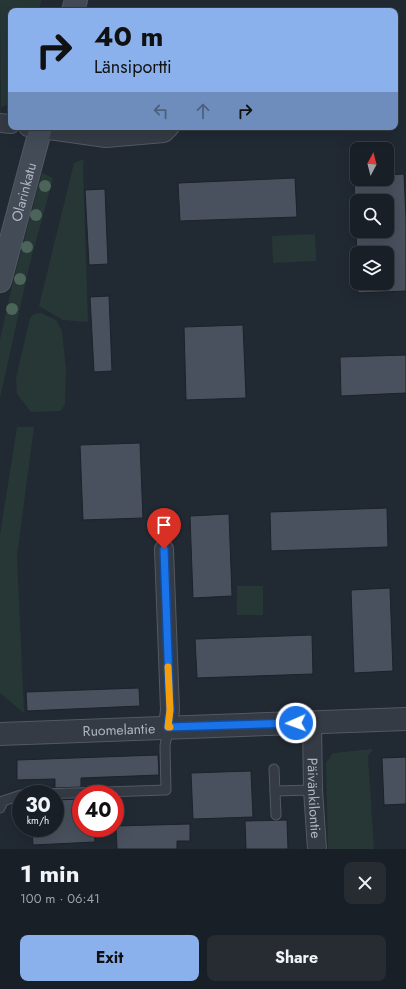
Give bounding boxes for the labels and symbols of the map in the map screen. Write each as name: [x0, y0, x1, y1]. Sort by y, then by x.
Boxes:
north arrow: [350, 142, 394, 186]
street label: Olarinkatu: [6, 160, 41, 224]
pin: [147, 508, 181, 549]
position arrow: [275, 702, 317, 744]
street label: Ruomelantie: [82, 718, 156, 741]
street label: Päivänkilontie: [303, 757, 326, 839]
speed limit sign: 40: [72, 785, 124, 837]

